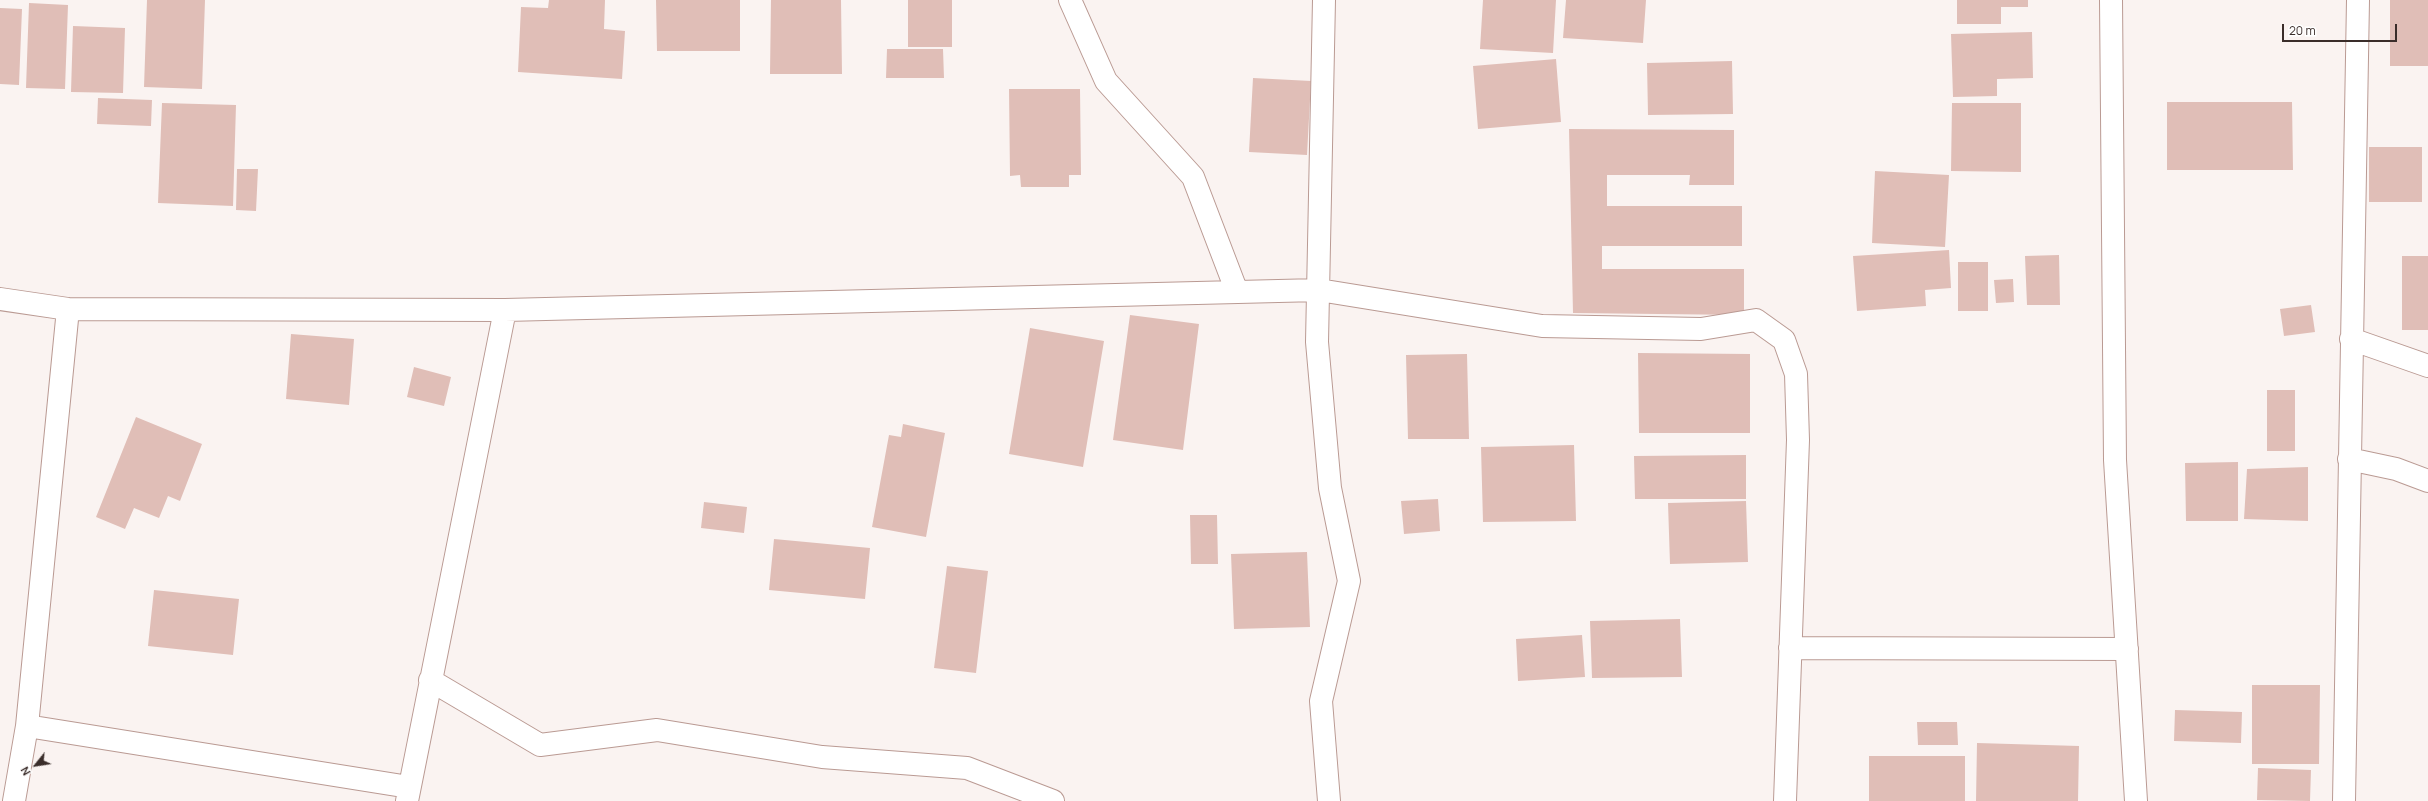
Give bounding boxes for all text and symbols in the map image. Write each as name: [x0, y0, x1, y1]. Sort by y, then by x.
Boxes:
scale bar: [2284, 16, 2399, 42]
text: 20 m: [2289, 22, 2316, 39]
north arrow: [16, 745, 56, 785]
text: N: [17, 764, 34, 778]

